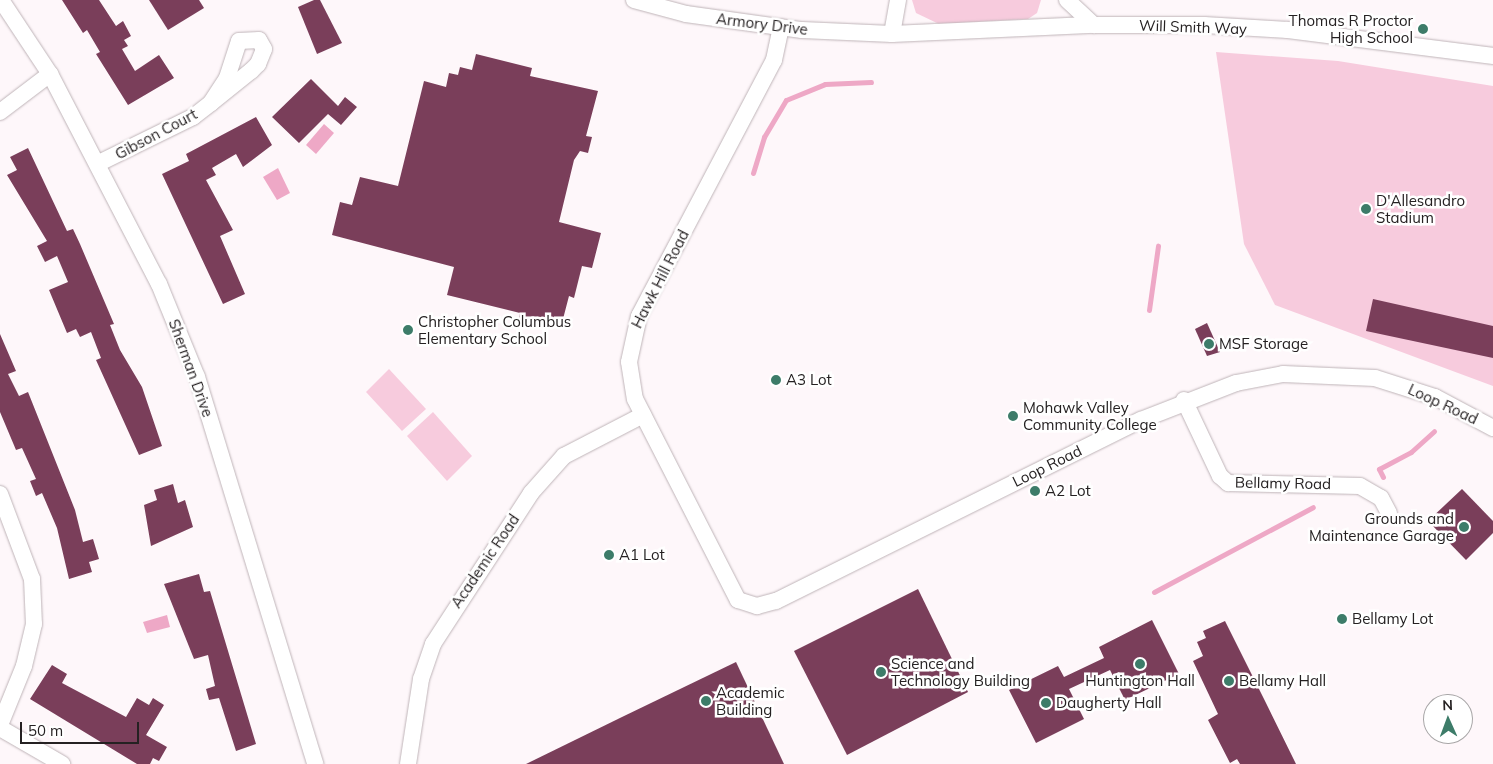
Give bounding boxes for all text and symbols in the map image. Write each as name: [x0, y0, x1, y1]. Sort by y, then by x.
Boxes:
street label: Armory Drive: [715, 9, 809, 39]
place label: Thomas R Proctor High School: [1289, 11, 1413, 46]
street label: Will Smith Way: [1139, 16, 1247, 38]
marker: Thomas R Proctor High School: [1417, 23, 1429, 35]
street label: Gibson Court: [112, 105, 200, 163]
place label: D'Allesandro Stadium: [1376, 191, 1465, 226]
marker: D'Allesandro Stadium: [1360, 203, 1372, 215]
street label: Hawk Hill Road: [627, 227, 693, 331]
place label: Christopher Columbus Elementary School: [418, 312, 571, 347]
street label: Sherman Drive: [165, 317, 217, 419]
marker: Christopher Columbus Elementary School: [402, 324, 414, 336]
place label: MSF Storage: [1219, 335, 1308, 353]
marker: MSF Storage: [1203, 338, 1215, 350]
place label: A3 Lot: [786, 371, 832, 389]
marker: A3 Lot: [770, 374, 782, 386]
street label: Loop Road: [1405, 380, 1481, 428]
place label: Mohawk Valley Community College: [1023, 398, 1157, 433]
marker: Mohawk Valley Community College: [1007, 410, 1019, 422]
street label: Loop Road: [1009, 441, 1085, 491]
street label: Bellamy Road: [1235, 473, 1331, 493]
place label: A2 Lot: [1045, 482, 1091, 500]
marker: A2 Lot: [1029, 485, 1041, 497]
place label: Grounds and Maintenance Garage: [1309, 509, 1454, 544]
street label: Academic Road: [447, 511, 523, 611]
marker: Grounds and Maintenance Garage: [1458, 521, 1470, 533]
place label: A1 Lot: [619, 546, 665, 564]
marker: A1 Lot: [603, 549, 615, 561]
place label: Bellamy Lot: [1352, 610, 1433, 628]
marker: Bellamy Lot: [1336, 613, 1348, 625]
place label: Science and Technology Building: [891, 654, 1030, 689]
marker: Huntington Hall: [1134, 658, 1146, 670]
marker: Science and Technology Building: [875, 666, 887, 678]
place label: Huntington Hall: [1085, 672, 1195, 690]
place label: Bellamy Hall: [1239, 672, 1326, 690]
marker: Bellamy Hall: [1223, 675, 1235, 687]
place label: Academic Building: [716, 683, 785, 718]
place label: Daugherty Hall: [1056, 694, 1162, 712]
north arrow: [1423, 694, 1473, 744]
marker: Academic Building: [700, 695, 712, 707]
text: N: [1442, 696, 1453, 714]
marker: Daugherty Hall: [1040, 697, 1052, 709]
scale bar: [22, 712, 141, 744]
text: 50 m: [28, 721, 63, 740]

